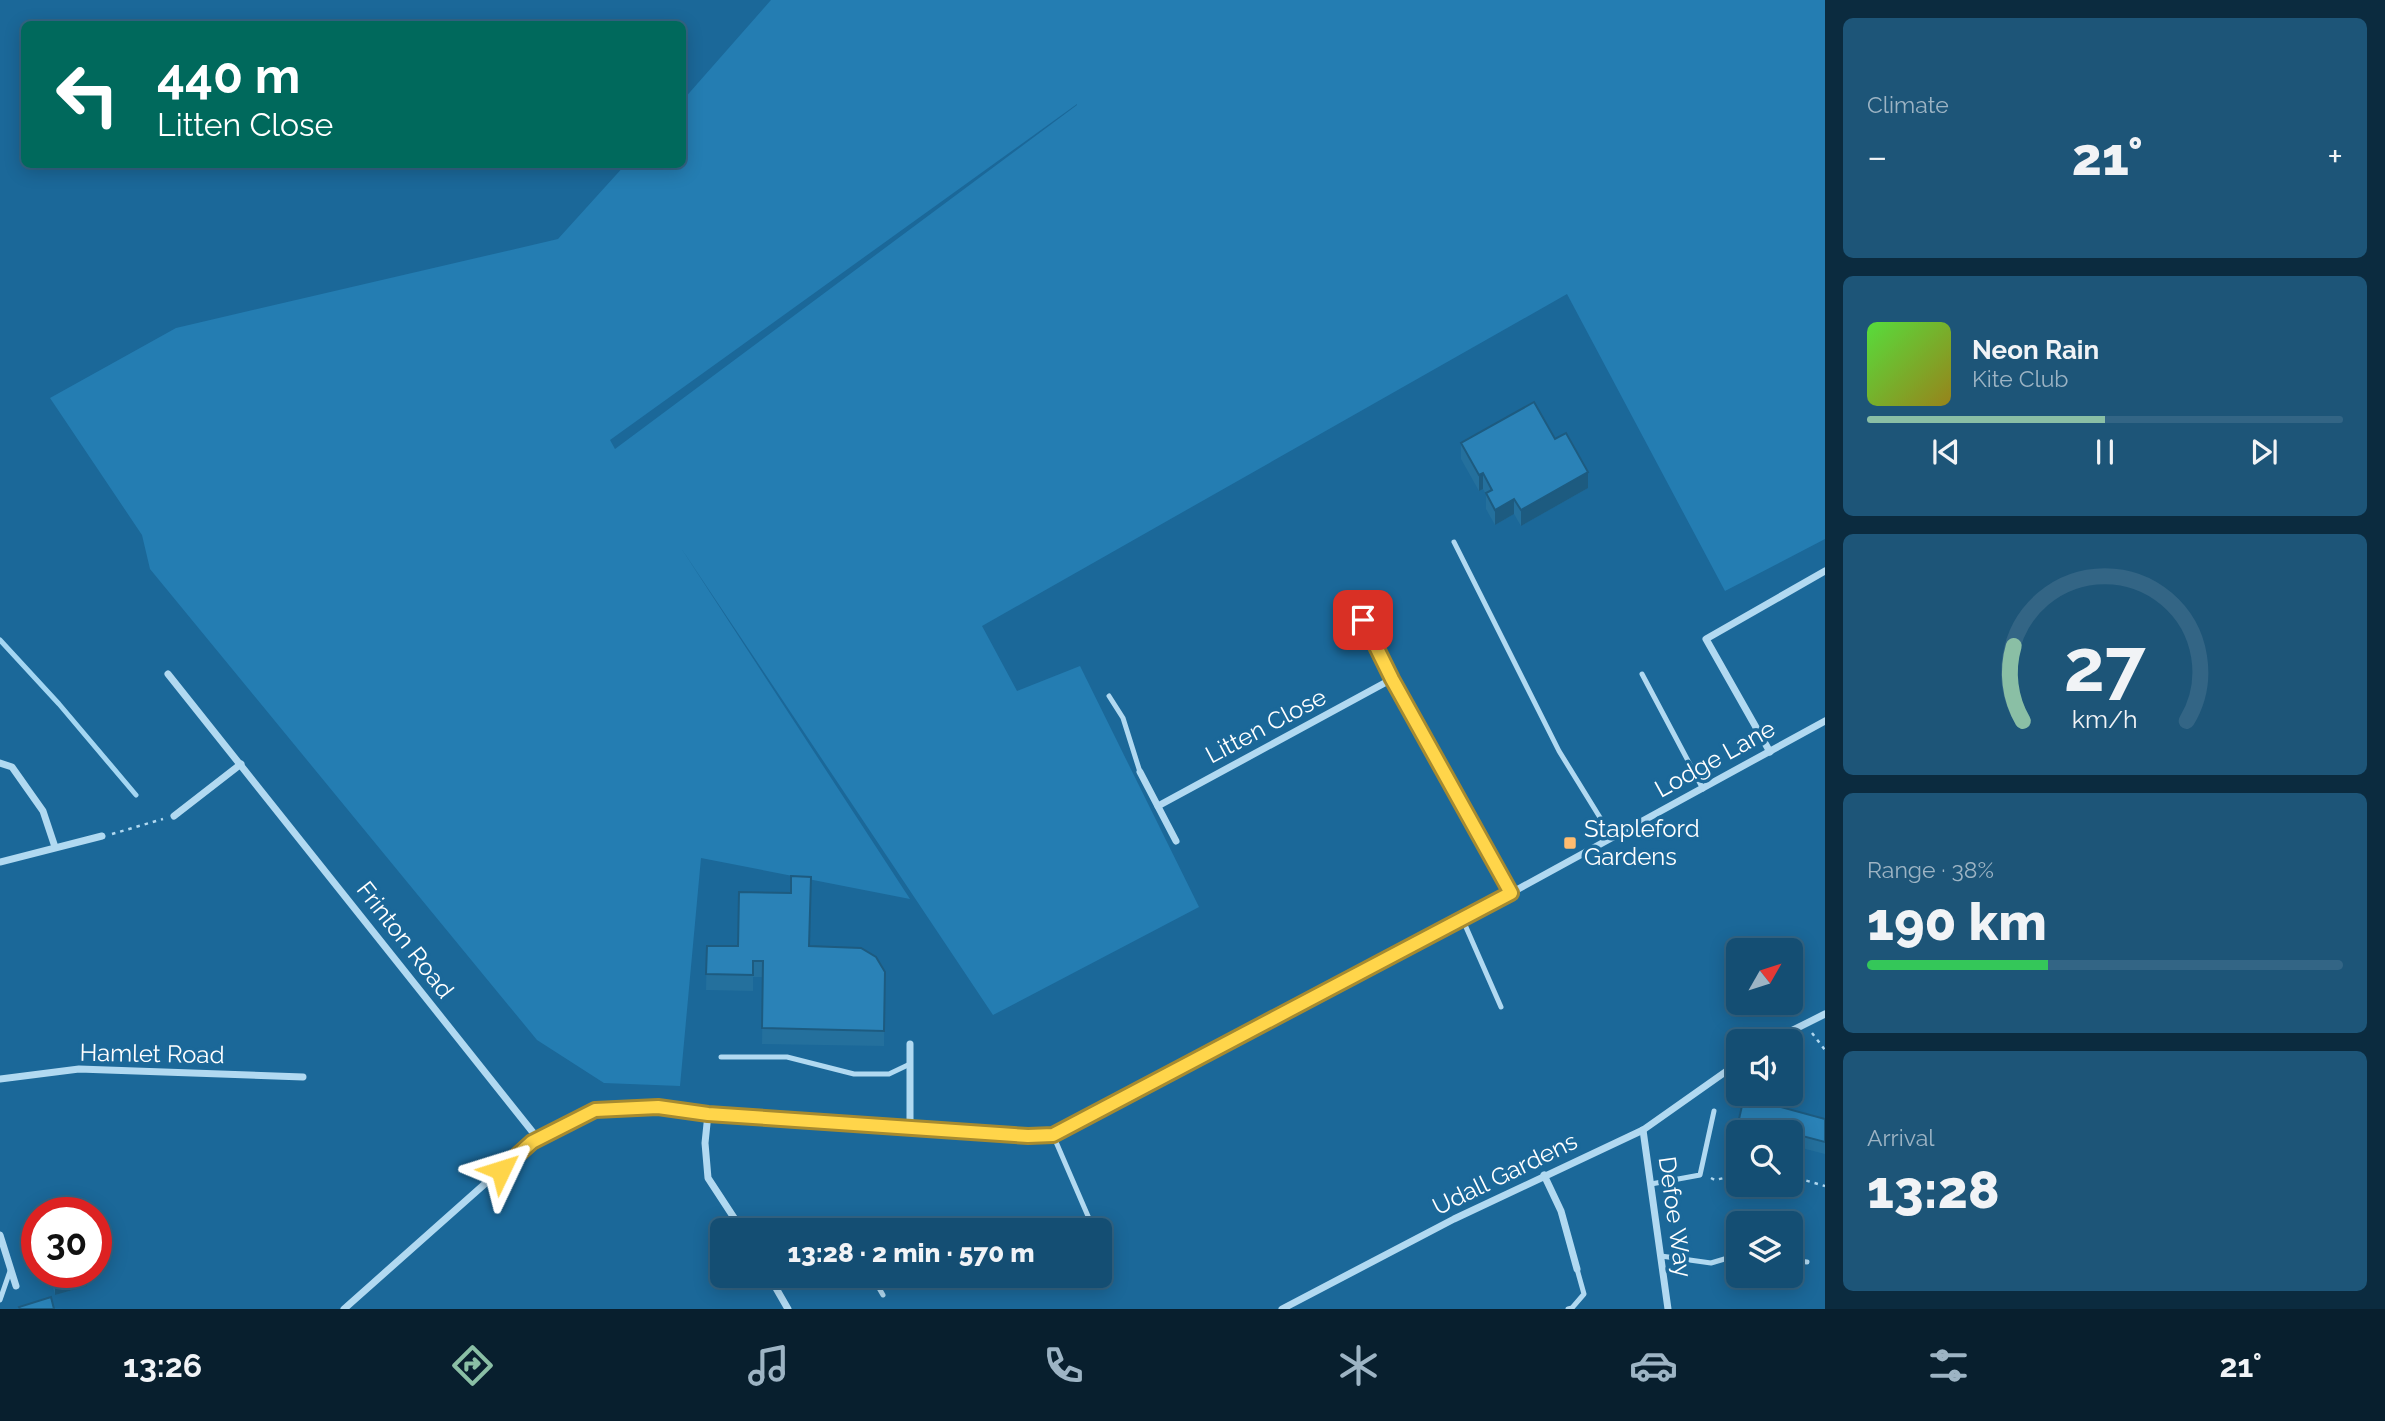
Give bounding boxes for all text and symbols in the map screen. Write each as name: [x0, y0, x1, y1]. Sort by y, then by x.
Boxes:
text: 440 m: [157, 47, 300, 104]
icon: left: [42, 49, 133, 140]
text: Climate: [1867, 91, 1949, 118]
text: Litten Close: [157, 106, 333, 143]
text: 21°: [2072, 126, 2143, 187]
text: −: [1867, 134, 1887, 179]
text: +: [2327, 134, 2343, 179]
text: Neon Rain: [1972, 335, 2099, 365]
text: Kite Club: [1972, 365, 2069, 392]
icon: previous: [1927, 433, 1965, 471]
icon: pause: [2086, 433, 2124, 471]
icon: next: [2245, 433, 2283, 471]
pin: [1333, 590, 1393, 650]
icon: arrive: [1344, 601, 1382, 639]
text: 27: [2064, 623, 2146, 708]
street label: Litten Close: [1201, 682, 1331, 769]
text: km/h: [2072, 703, 2138, 733]
street label: Lodge Lane: [1650, 714, 1780, 804]
place label: Stapleford Gardens: [1584, 814, 1700, 871]
marker: Stapleford Gardens: [1562, 835, 1578, 851]
text: Range · 38%: [1867, 856, 1994, 883]
street label: Frinton Road: [351, 875, 460, 1004]
text: 190 km: [1867, 891, 2047, 952]
north arrow: [1726, 938, 1802, 1015]
map controls: [1726, 938, 1803, 1288]
button: sound: [1726, 1029, 1803, 1106]
street label: Hamlet Road: [79, 1038, 225, 1069]
button: search: [1726, 1120, 1803, 1197]
text: Arrival: [1867, 1124, 1934, 1151]
street label: Udall Gardens: [1428, 1126, 1582, 1221]
position arrow: [464, 1133, 538, 1207]
street label: Defoe Way: [1653, 1155, 1698, 1279]
text: 13:28: [1867, 1159, 2000, 1220]
speed limit sign: 30: [21, 1197, 112, 1288]
button: layers: [1726, 1211, 1803, 1288]
text: 13:28 · 2 min · 570 m: [787, 1238, 1035, 1268]
icon: directions: [448, 1341, 497, 1390]
icon: music: [744, 1341, 793, 1390]
icon: phone: [1039, 1341, 1088, 1390]
icon: climate: [1334, 1341, 1383, 1390]
icon: car: [1629, 1341, 1678, 1390]
icon: filters: [1924, 1341, 1973, 1390]
text: 13:26: [123, 1347, 202, 1384]
text: 21°: [2220, 1347, 2262, 1384]

